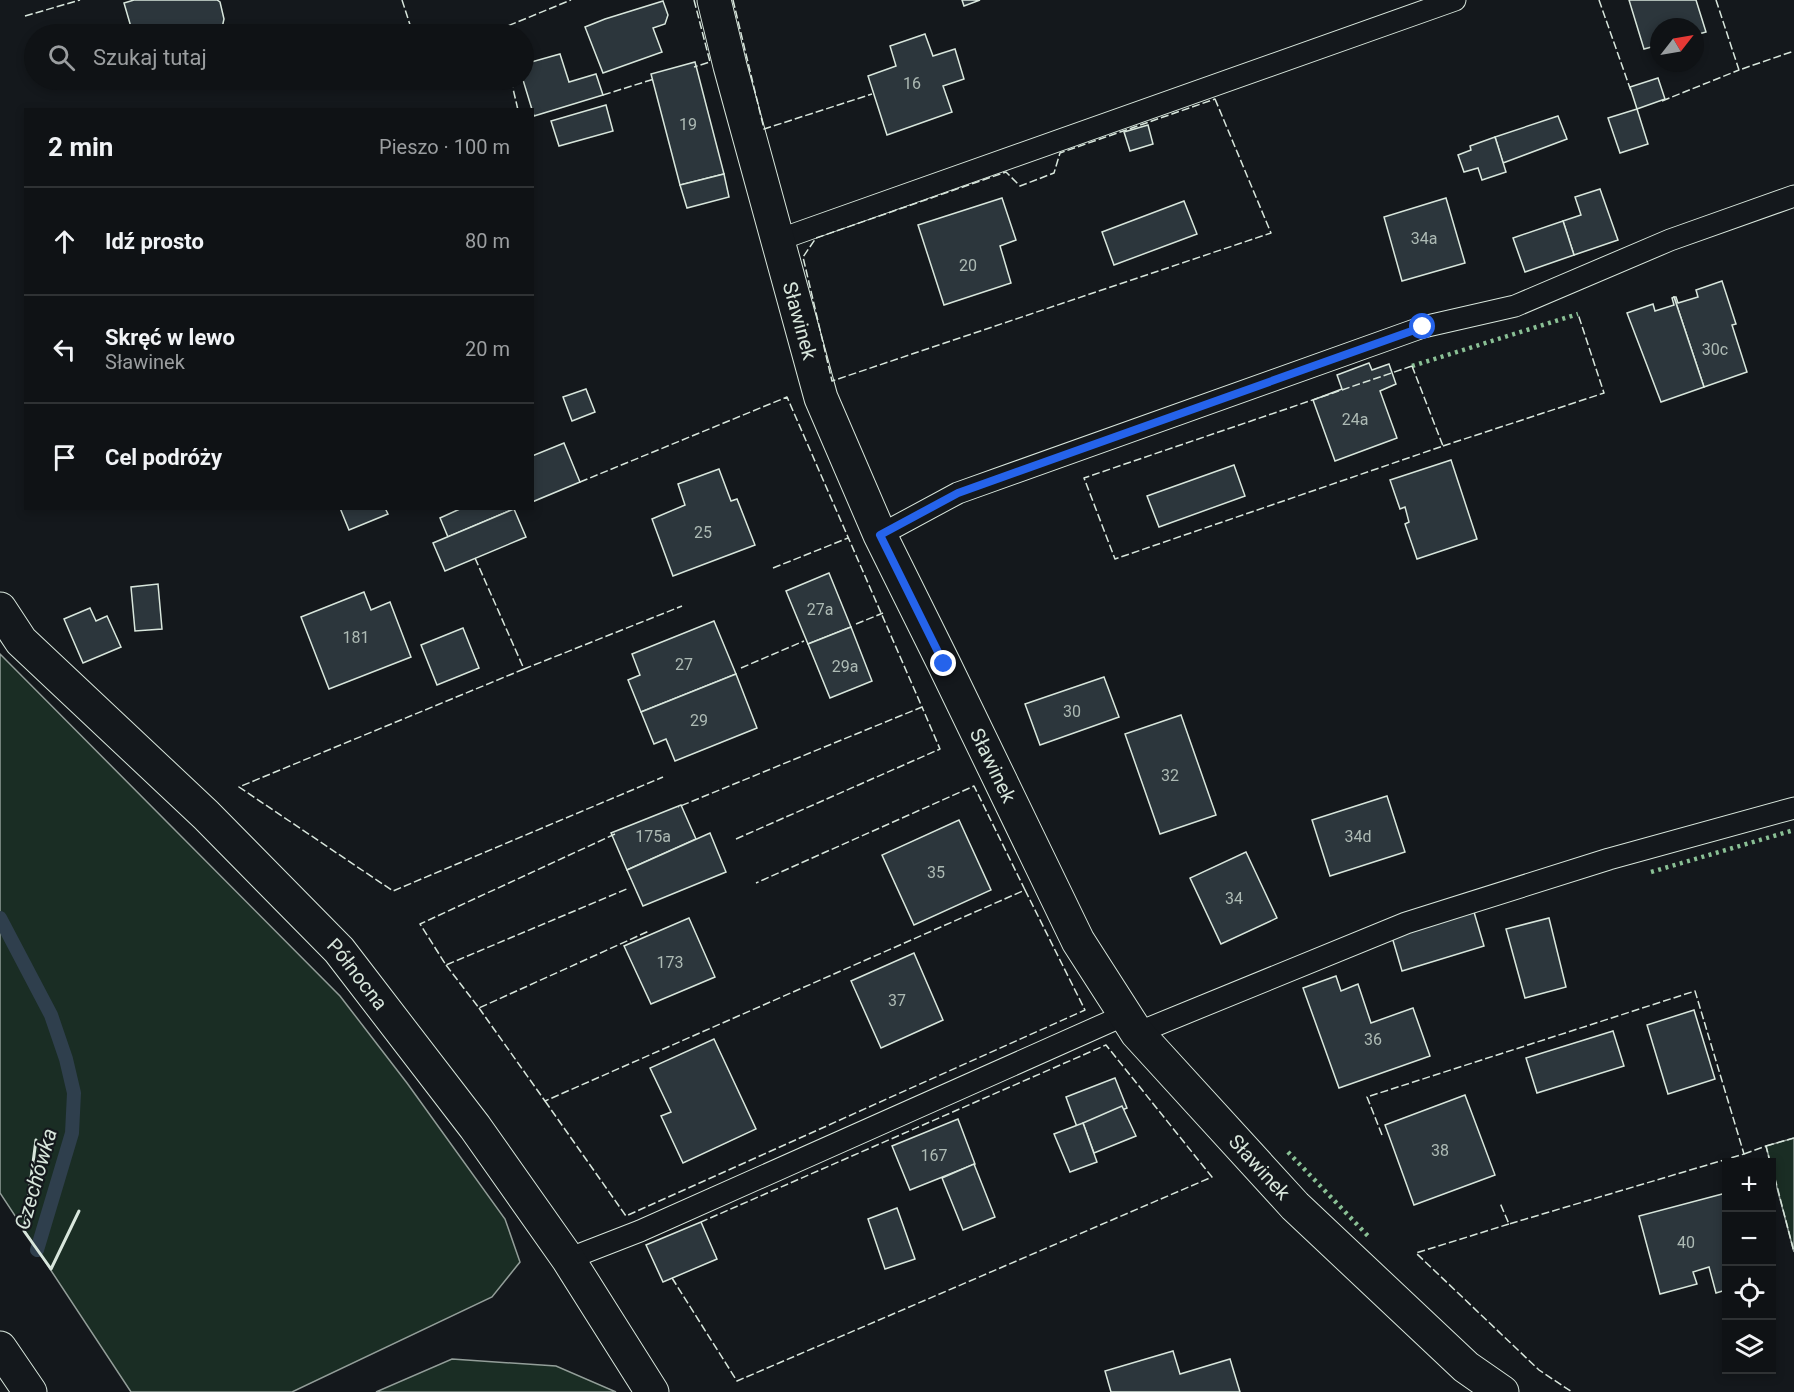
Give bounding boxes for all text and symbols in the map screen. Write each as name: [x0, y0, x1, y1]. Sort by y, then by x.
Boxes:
north arrow: [1650, 18, 1704, 72]
search box: [24, 24, 534, 90]
icon: search: [45, 41, 78, 74]
text: Szukaj tutaj: [93, 45, 207, 70]
house number: 16: [903, 74, 921, 93]
house number: 19: [679, 115, 697, 134]
text: 2 min: [48, 132, 113, 162]
text: Pieszo · 100 m: [379, 135, 510, 159]
icon: ahead: [48, 225, 81, 258]
text: Idź prosto: [105, 229, 204, 254]
text: 80 m: [465, 229, 510, 253]
house number: 34a: [1411, 229, 1437, 248]
house number: 20: [959, 256, 977, 275]
street label: Sławinek: [778, 279, 822, 363]
route start: [1409, 313, 1435, 339]
text: Skręć w lewo: [105, 325, 235, 350]
icon: left: [48, 333, 81, 366]
text: 20 m: [465, 337, 510, 361]
house number: 30c: [1702, 340, 1728, 359]
text: Sławinek: [105, 350, 185, 374]
house number: 24a: [1342, 410, 1368, 429]
icon: arrive: [48, 441, 81, 474]
text: Cel podróży: [105, 445, 222, 470]
house number: 25: [694, 523, 712, 542]
house number: 27a: [807, 600, 833, 619]
house number: 181: [343, 628, 369, 647]
route end: [930, 650, 956, 676]
house number: 27: [675, 655, 693, 674]
house number: 29a: [832, 657, 858, 676]
house number: 30: [1063, 702, 1081, 721]
house number: 29: [690, 711, 708, 730]
street label: Sławinek: [965, 724, 1022, 807]
house number: 32: [1161, 766, 1179, 785]
house number: 175a: [635, 827, 671, 846]
house number: 34d: [1344, 827, 1372, 846]
house number: 35: [927, 863, 945, 882]
house number: 34: [1225, 889, 1243, 908]
street label: Północna: [322, 933, 393, 1015]
house number: 173: [657, 953, 683, 972]
house number: 37: [888, 991, 906, 1010]
house number: 36: [1364, 1030, 1382, 1049]
water label: Czechówka: [10, 1126, 62, 1232]
street label: Sławinek: [1224, 1130, 1296, 1205]
house number: 38: [1431, 1141, 1449, 1160]
house number: 167: [921, 1146, 947, 1165]
map controls: [1722, 1158, 1776, 1374]
button: +: [1722, 1158, 1776, 1212]
button: −: [1722, 1212, 1776, 1266]
house number: 40: [1677, 1233, 1695, 1252]
button: locate: [1722, 1266, 1776, 1320]
button: layers: [1722, 1320, 1776, 1374]

